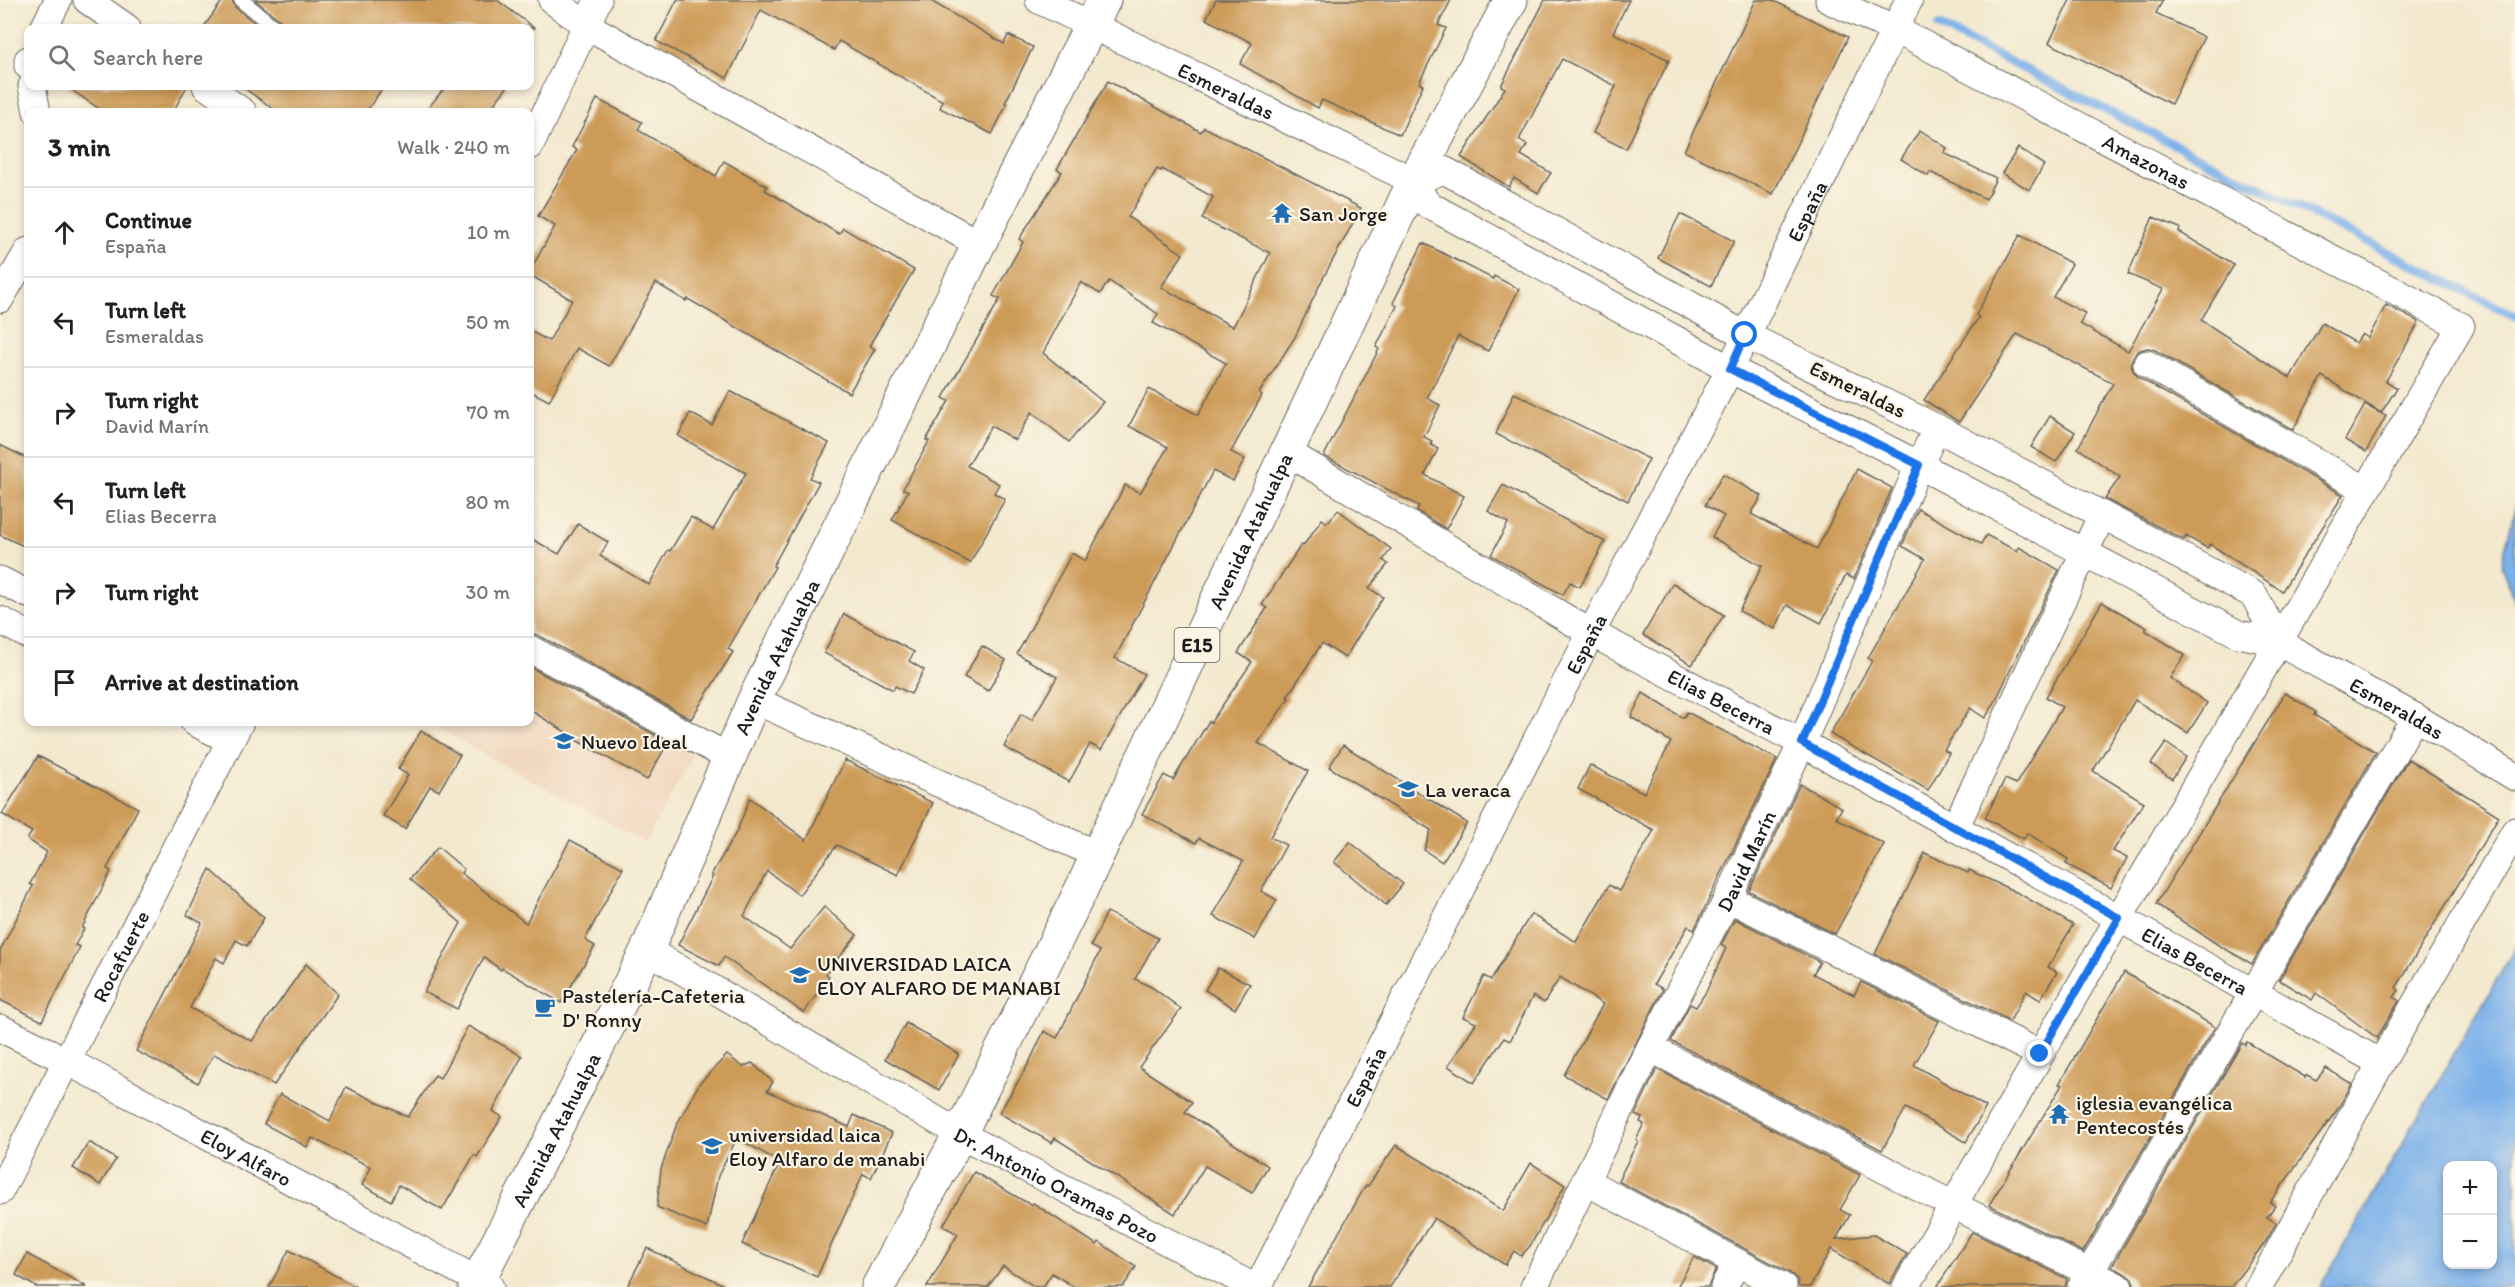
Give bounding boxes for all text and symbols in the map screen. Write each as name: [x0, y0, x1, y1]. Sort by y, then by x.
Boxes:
search box: [24, 24, 534, 90]
icon: search: [45, 41, 78, 74]
text: Search here: [93, 44, 203, 71]
street label: Esmeraldas: [1174, 57, 1279, 124]
street label: Amazonas: [2099, 128, 2194, 194]
text: 3 min: [48, 131, 110, 163]
text: Walk · 240 m: [397, 135, 510, 159]
street label: España: [1781, 176, 1832, 245]
temple icon: San Jorge: [1270, 201, 1294, 225]
place label: San Jorge: [1299, 201, 1388, 226]
text: Continue: [105, 207, 192, 234]
icon: ahead: [48, 216, 81, 249]
text: 10 m: [467, 220, 510, 244]
text: España: [105, 234, 166, 258]
text: Turn left: [105, 297, 186, 324]
icon: left: [48, 306, 81, 339]
text: 50 m: [466, 310, 510, 334]
route start: [1731, 321, 1757, 347]
text: Esmeraldas: [105, 324, 204, 348]
street label: Esmeraldas: [1806, 355, 1910, 423]
text: Turn right: [105, 387, 199, 414]
icon: right: [48, 396, 81, 429]
text: 70 m: [466, 400, 510, 424]
text: David Marín: [105, 414, 209, 438]
street label: Avenida Atahualpa: [1202, 448, 1297, 613]
text: Turn left: [105, 477, 186, 504]
icon: left: [48, 486, 81, 519]
text: 80 m: [465, 490, 510, 514]
text: Elias Becerra: [105, 504, 217, 528]
street label: Avenida Atahualpa: [728, 575, 824, 738]
icon: right: [48, 576, 81, 609]
text: Turn right: [105, 579, 199, 606]
text: 30 m: [465, 580, 510, 604]
street label: España: [1560, 609, 1612, 678]
road number: E15: [1174, 628, 1220, 662]
street label: Elias Becerra: [1664, 663, 1779, 739]
icon: arrive: [48, 666, 81, 699]
text: Arrive at destination: [105, 669, 299, 696]
street label: Esmeraldas: [2346, 671, 2449, 744]
school or university icon: Nuevo Ideal: [552, 729, 576, 753]
place label: Nuevo Ideal: [581, 729, 687, 754]
school or university icon: La veraca: [1396, 777, 1420, 801]
place label: La veraca: [1425, 777, 1511, 802]
street label: David Marín: [1711, 806, 1781, 916]
street label: Rocafuerte: [86, 906, 154, 1006]
street label: Elias Becerra: [2138, 921, 2253, 1000]
place label: UNIVERSIDAD LAICA ELOY ALFARO DE MANABI: [817, 951, 1061, 1000]
school or university icon: UNIVERSIDAD LAICA ELOY ALFARO DE MANABI: [788, 963, 812, 987]
place label: Pastelería-Cafeteria D' Ronny: [562, 983, 745, 1032]
cafe icon: Pastelería-Cafeteria D' Ronny: [533, 995, 557, 1019]
route end: [2026, 1040, 2052, 1066]
street label: España: [1339, 1042, 1391, 1111]
street label: Avenida Atahualpa: [506, 1048, 605, 1211]
place label: iglesia evangélica Pentecostés: [2076, 1090, 2232, 1139]
temple icon: iglesia evangélica Pentecostés: [2047, 1102, 2071, 1126]
street label: Dr. Antonio Oramas Pozo: [950, 1121, 1163, 1248]
street label: Eloy Alfaro: [197, 1122, 296, 1191]
place label: universidad laica Eloy Alfaro de manabi: [729, 1122, 925, 1171]
school or university icon: universidad laica Eloy Alfaro de manabi: [700, 1134, 724, 1158]
map controls: [2443, 1161, 2497, 1269]
button: +: [2443, 1161, 2497, 1215]
button: −: [2443, 1215, 2497, 1269]

